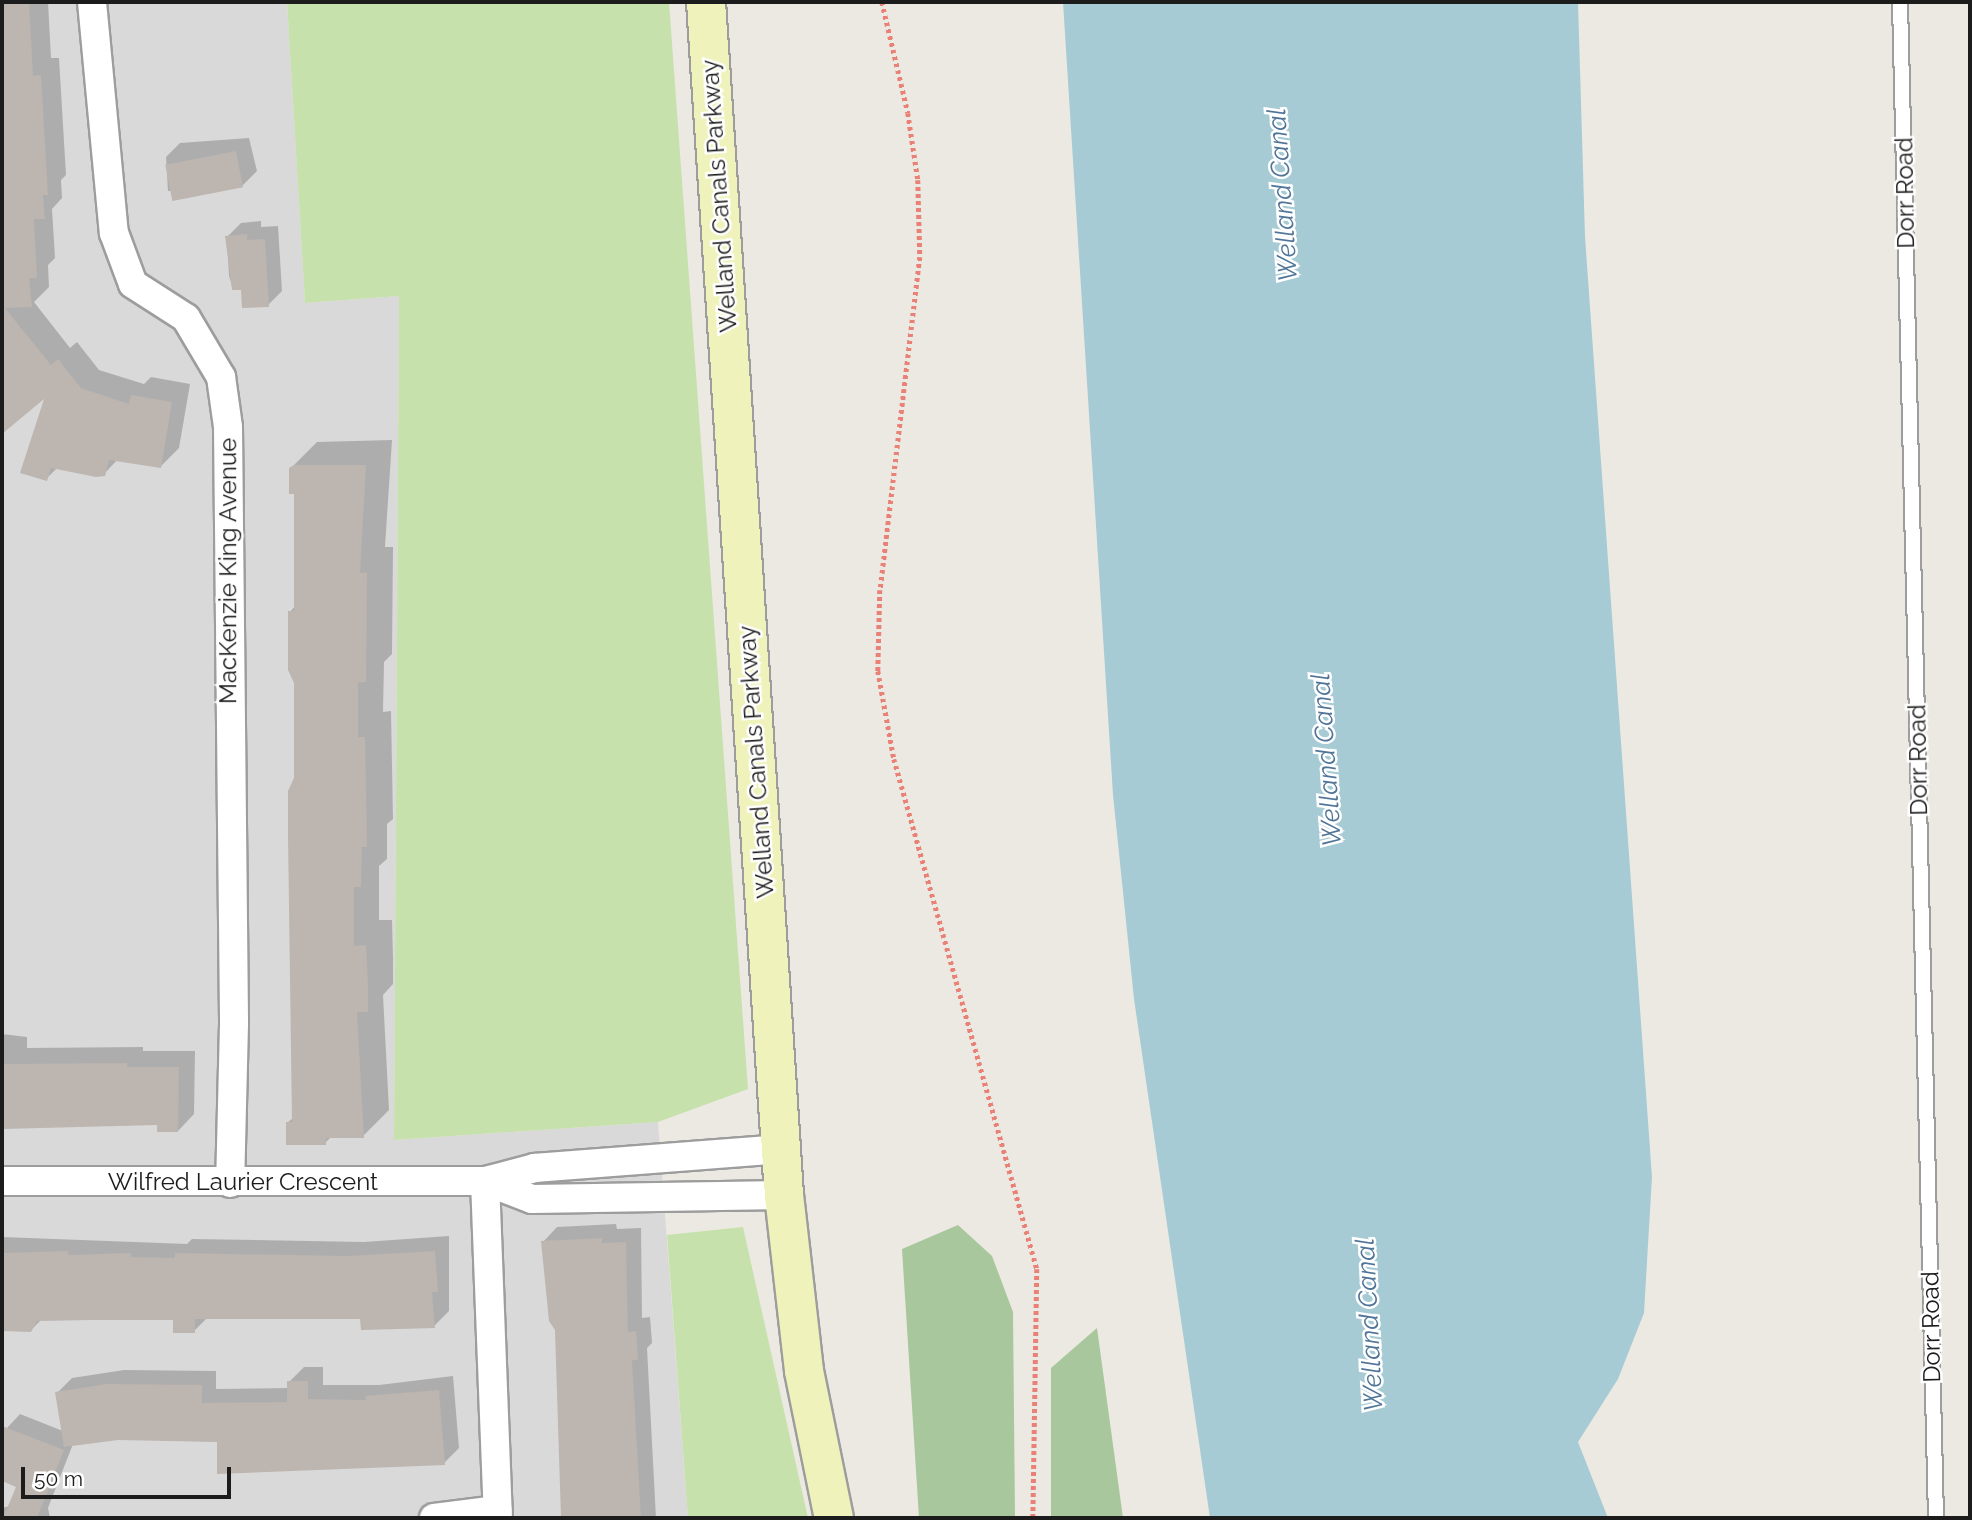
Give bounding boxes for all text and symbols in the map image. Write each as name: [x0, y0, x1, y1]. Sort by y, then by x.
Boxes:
street label: Welland Canals Parkway: [695, 59, 743, 333]
water label: Welland Canal: [1261, 107, 1305, 283]
street label: Dorr Road: [1890, 137, 1920, 249]
street label: MacKenzie King Avenue: [214, 437, 242, 705]
street label: Welland Canals Parkway: [732, 625, 780, 899]
water label: Welland Canal: [1305, 672, 1349, 848]
street label: Dorr Road: [1903, 704, 1933, 816]
street label: Wilfred Laurier Crescent: [108, 1168, 378, 1196]
water label: Welland Canal: [1350, 1237, 1390, 1413]
street label: Dorr Road: [1916, 1271, 1946, 1383]
scale bar: [24, 1454, 234, 1498]
text: 50 m: [34, 1466, 83, 1491]

